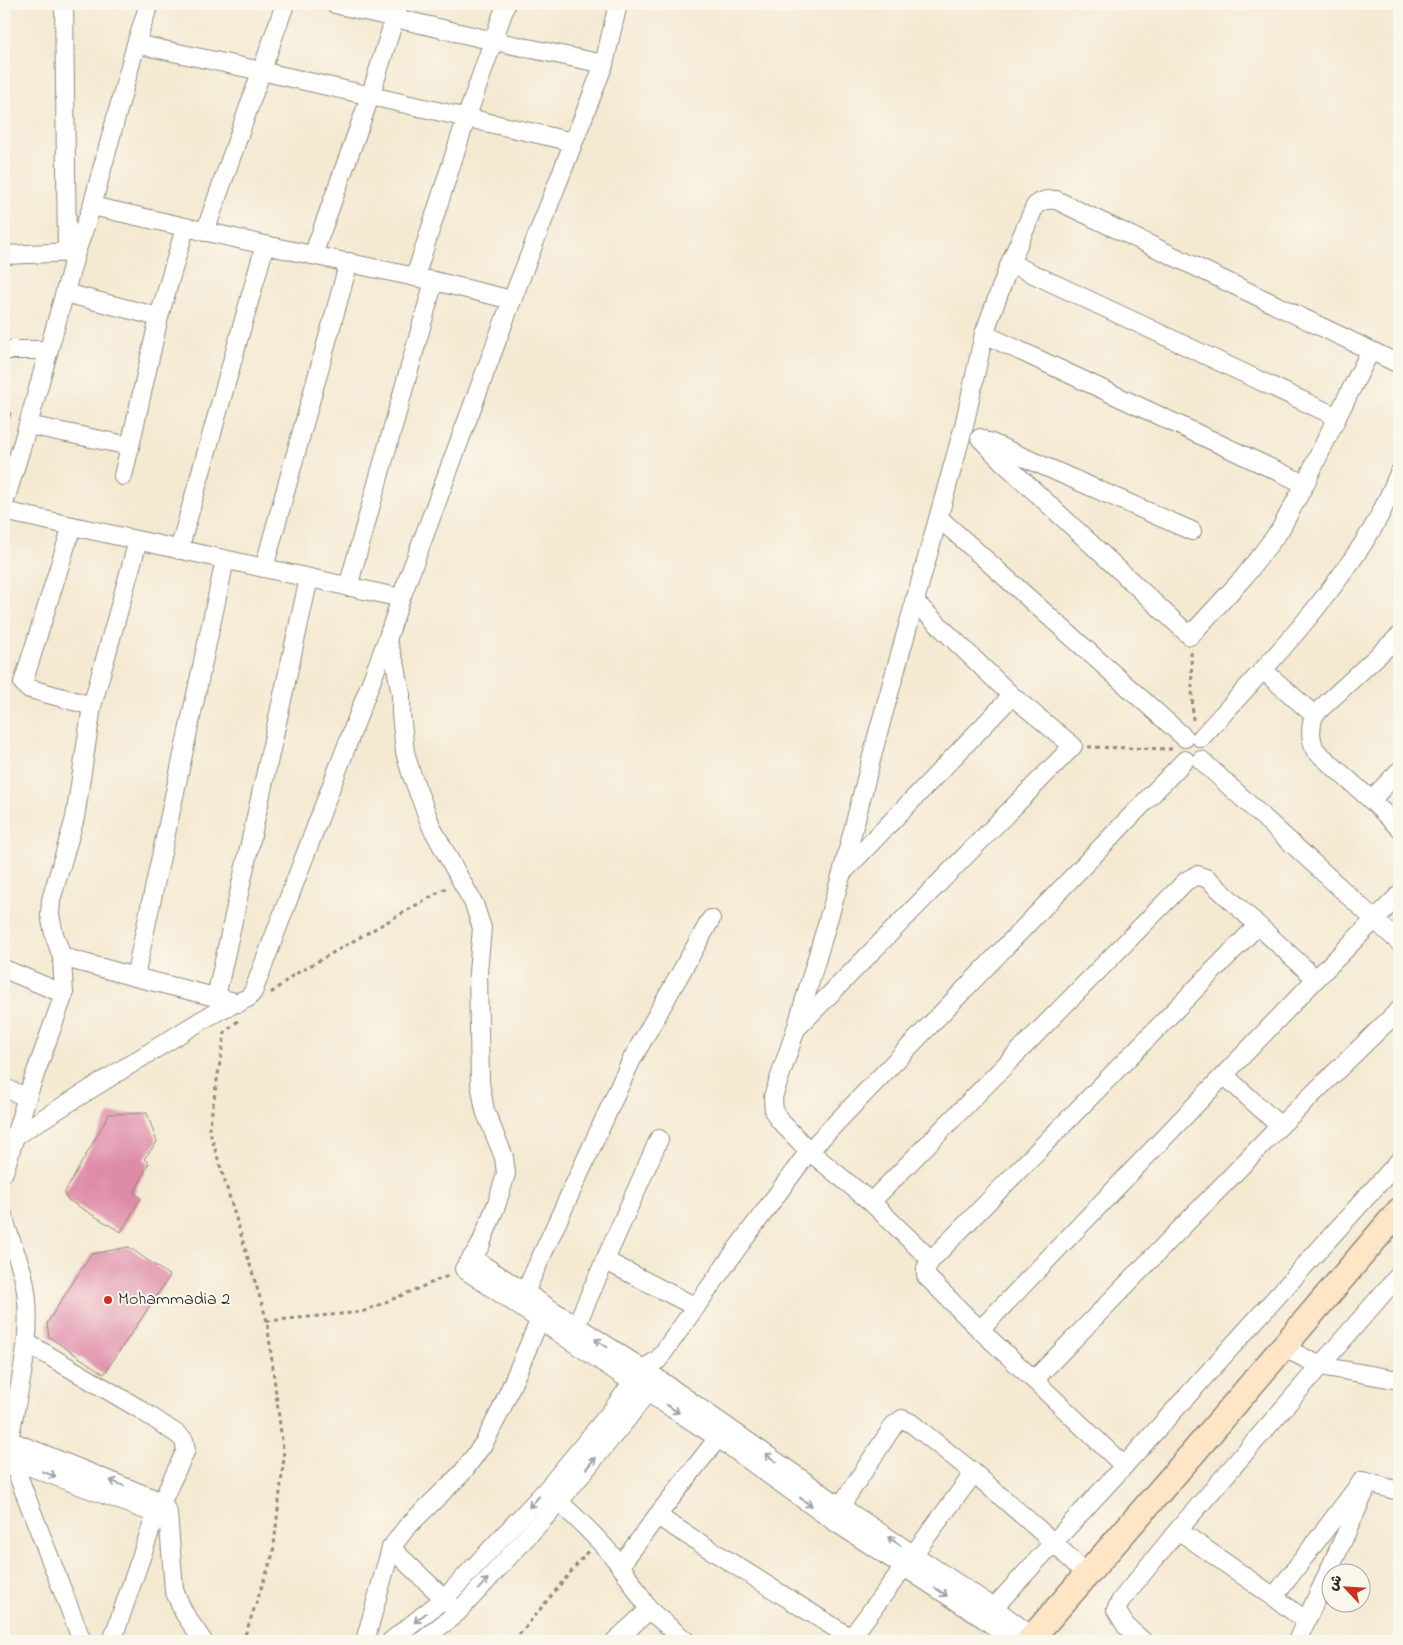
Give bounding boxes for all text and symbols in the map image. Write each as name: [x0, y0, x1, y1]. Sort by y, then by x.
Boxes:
place label: Mohammadia 2: [118, 1287, 230, 1313]
marker: Mohammadia 2: [102, 1294, 114, 1306]
one-way arrow: [595, 1337, 609, 1347]
one-way arrow: [665, 1404, 679, 1414]
one-way arrow: [765, 1452, 778, 1463]
one-way arrow: [585, 1457, 596, 1470]
one-way arrow: [41, 1470, 57, 1479]
one-way arrow: [110, 1478, 125, 1488]
one-way arrow: [528, 1496, 540, 1509]
one-way arrow: [799, 1496, 812, 1507]
one-way arrow: [887, 1536, 901, 1546]
north arrow: [1320, 1562, 1370, 1612]
text: ش: [1323, 1572, 1348, 1595]
one-way arrow: [477, 1578, 489, 1591]
one-way arrow: [934, 1587, 948, 1597]
one-way arrow: [414, 1612, 427, 1623]

